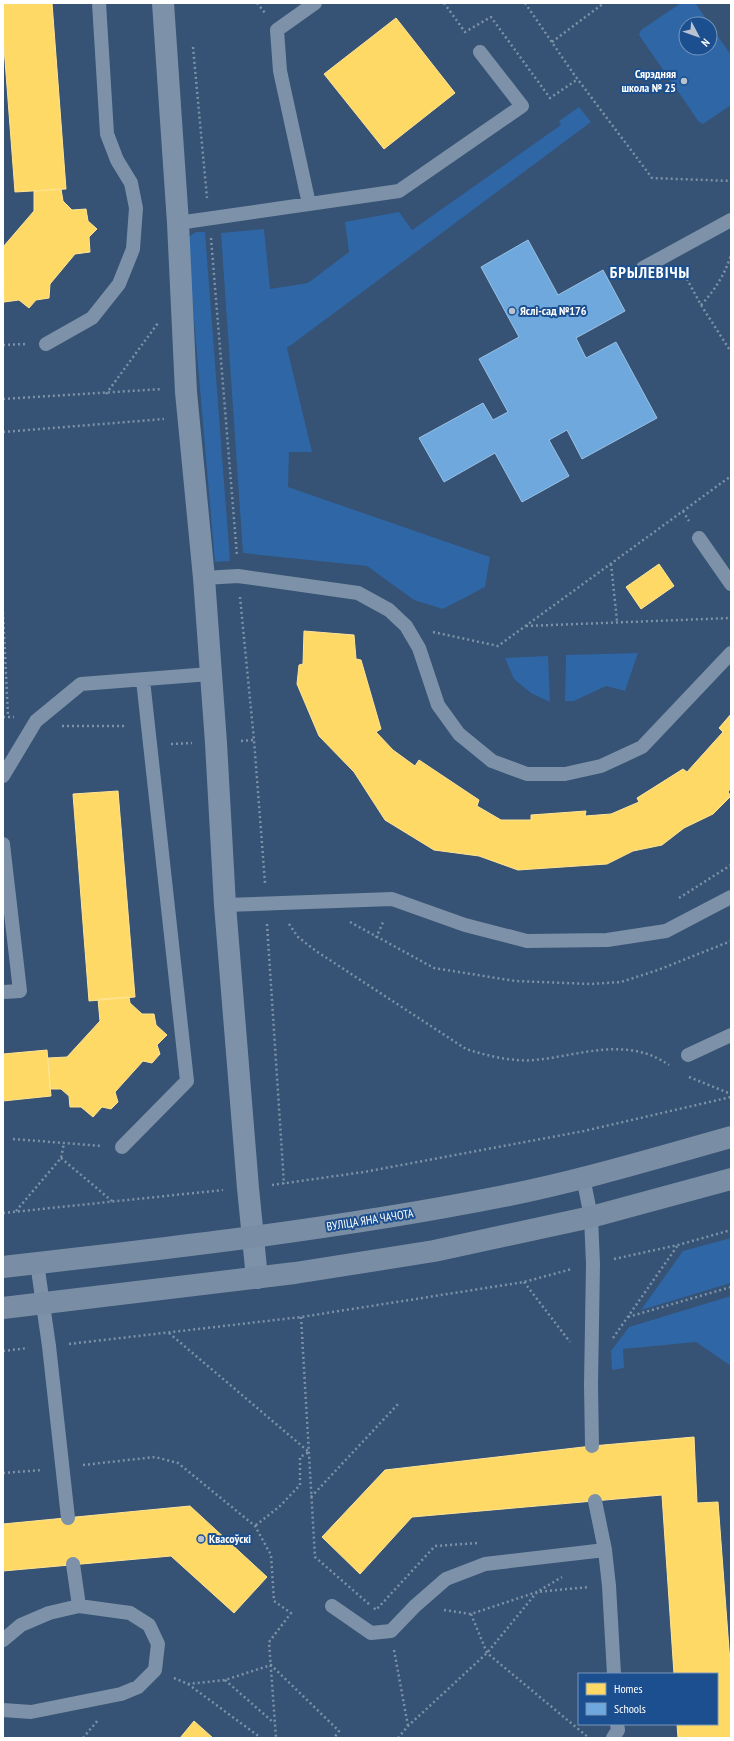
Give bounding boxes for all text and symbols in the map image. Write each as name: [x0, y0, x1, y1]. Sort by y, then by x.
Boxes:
north arrow: [678, 16, 718, 56]
text: N: [698, 36, 713, 49]
place label: Сярэдняя школа № 25: [622, 66, 676, 95]
marker: Сярэдняя школа № 25: [679, 76, 689, 86]
district label: БРЫЛЕВІЧЫ: [610, 262, 690, 282]
place label: Яслі-сад №176: [520, 303, 587, 318]
marker: Яслі-сад №176: [507, 306, 517, 316]
street label: ВУЛІЦА ЯНА ЧАЧОТА: [325, 1205, 415, 1234]
place label: Квасоўскі: [209, 1531, 251, 1546]
marker: Квасоўскі: [196, 1534, 206, 1544]
legend: [578, 1673, 718, 1725]
text: Homes: [614, 1681, 642, 1696]
text: Schools: [614, 1701, 646, 1716]

